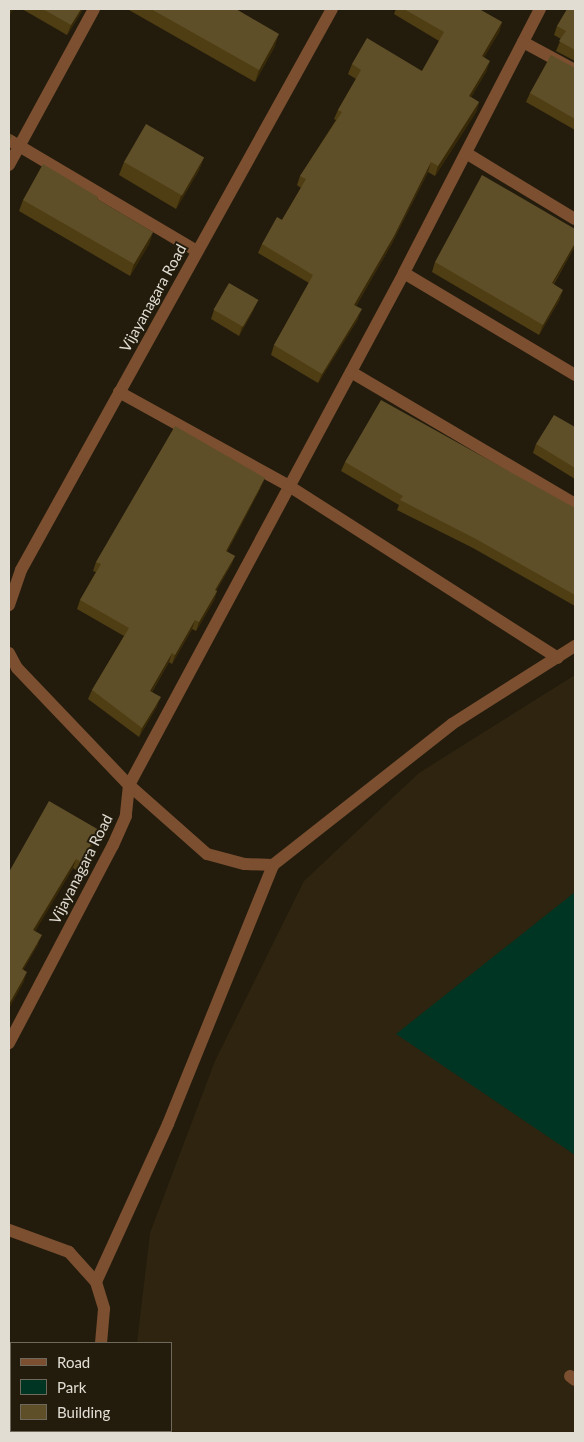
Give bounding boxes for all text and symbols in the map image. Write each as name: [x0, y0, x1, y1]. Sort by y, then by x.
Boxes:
street label: Vijayanagara Road: [116, 241, 190, 355]
street label: Vijayanagara Road: [46, 811, 116, 927]
legend: [10, 1342, 172, 1432]
text: Road: [57, 1353, 90, 1371]
text: Park: [57, 1378, 86, 1396]
text: Building: [57, 1403, 110, 1421]

